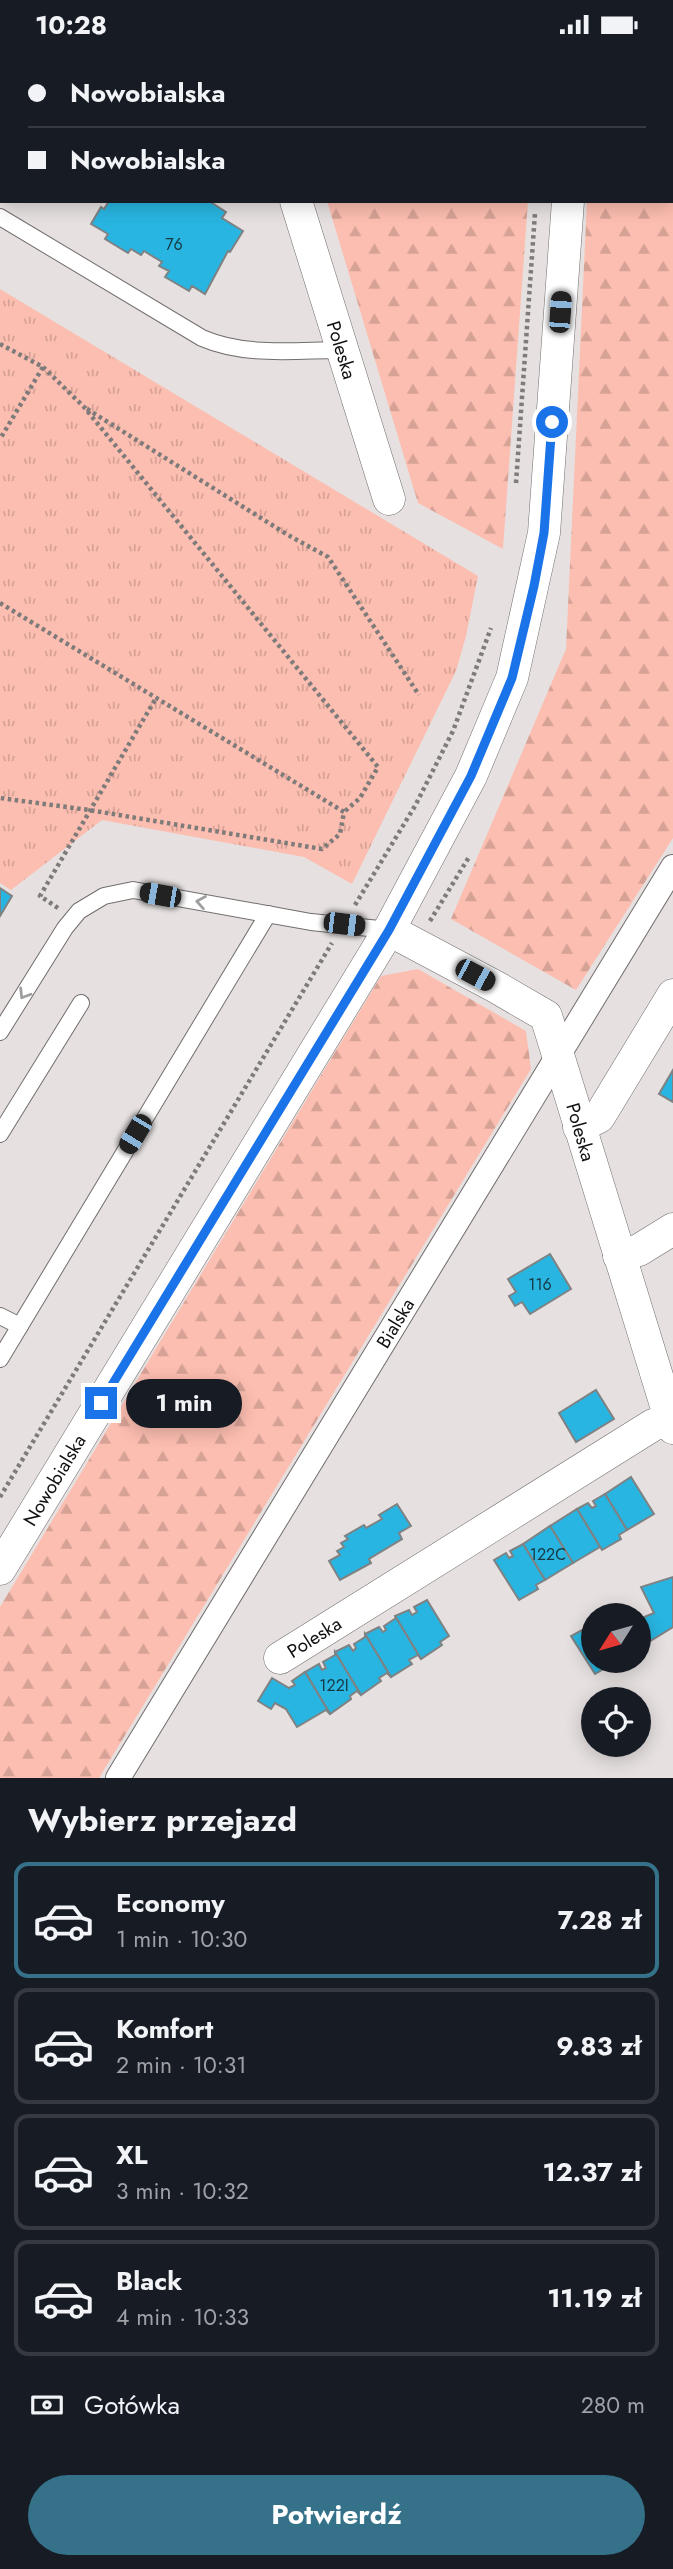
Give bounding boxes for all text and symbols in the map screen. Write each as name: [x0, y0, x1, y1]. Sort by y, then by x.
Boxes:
text: 10:28: [35, 6, 107, 44]
text: Nowobialska: [70, 74, 225, 112]
text: Nowobialska: [70, 141, 225, 179]
house number: 76: [165, 233, 183, 256]
car: [549, 290, 572, 334]
street label: Poleska: [320, 318, 363, 383]
route start: [536, 406, 568, 438]
car: [138, 881, 183, 909]
one-way arrow: [195, 895, 207, 910]
car: [322, 911, 367, 937]
car: [452, 956, 499, 994]
one-way arrow: [19, 987, 32, 1000]
street label: Poleska: [559, 1100, 602, 1164]
car: [116, 1111, 155, 1157]
house number: 116: [528, 1273, 552, 1296]
street label: Bialska: [370, 1293, 421, 1353]
callout: 1 min: [126, 1379, 241, 1427]
text: 1 min: [155, 1386, 213, 1420]
route end: [85, 1387, 117, 1419]
street label: Nowobialska: [17, 1429, 92, 1531]
house number: 122C: [530, 1543, 566, 1566]
north arrow: [581, 1603, 651, 1673]
map controls: [581, 1603, 651, 1757]
street label: Poleska: [282, 1610, 347, 1665]
house number: 122I: [319, 1674, 349, 1697]
button: locate: [581, 1687, 651, 1757]
text: Wybierz przejazd: [28, 1797, 297, 1843]
text: Economy: [116, 1884, 225, 1922]
icon: car: [32, 1889, 95, 1952]
text: 7.28 zł: [558, 1901, 641, 1939]
text: 1 min · 10:30: [116, 1922, 247, 1956]
text: Komfort: [116, 2010, 213, 2048]
icon: car: [32, 2015, 95, 2078]
text: 9.83 zł: [556, 2027, 641, 2065]
text: 2 min · 10:31: [116, 2048, 247, 2082]
text: XL: [116, 2136, 148, 2174]
icon: car: [32, 2141, 95, 2204]
text: 12.37 zł: [543, 2153, 641, 2191]
text: 3 min · 10:32: [116, 2174, 249, 2208]
text: Black: [116, 2262, 182, 2300]
icon: car: [32, 2267, 95, 2330]
text: 11.19 zł: [547, 2279, 641, 2317]
text: 4 min · 10:33: [116, 2300, 249, 2334]
icon: cash: [28, 2386, 66, 2424]
text: Gotówka: [84, 2386, 180, 2424]
text: 280 m: [581, 2388, 645, 2422]
button: Potwierdź: [28, 2475, 645, 2555]

